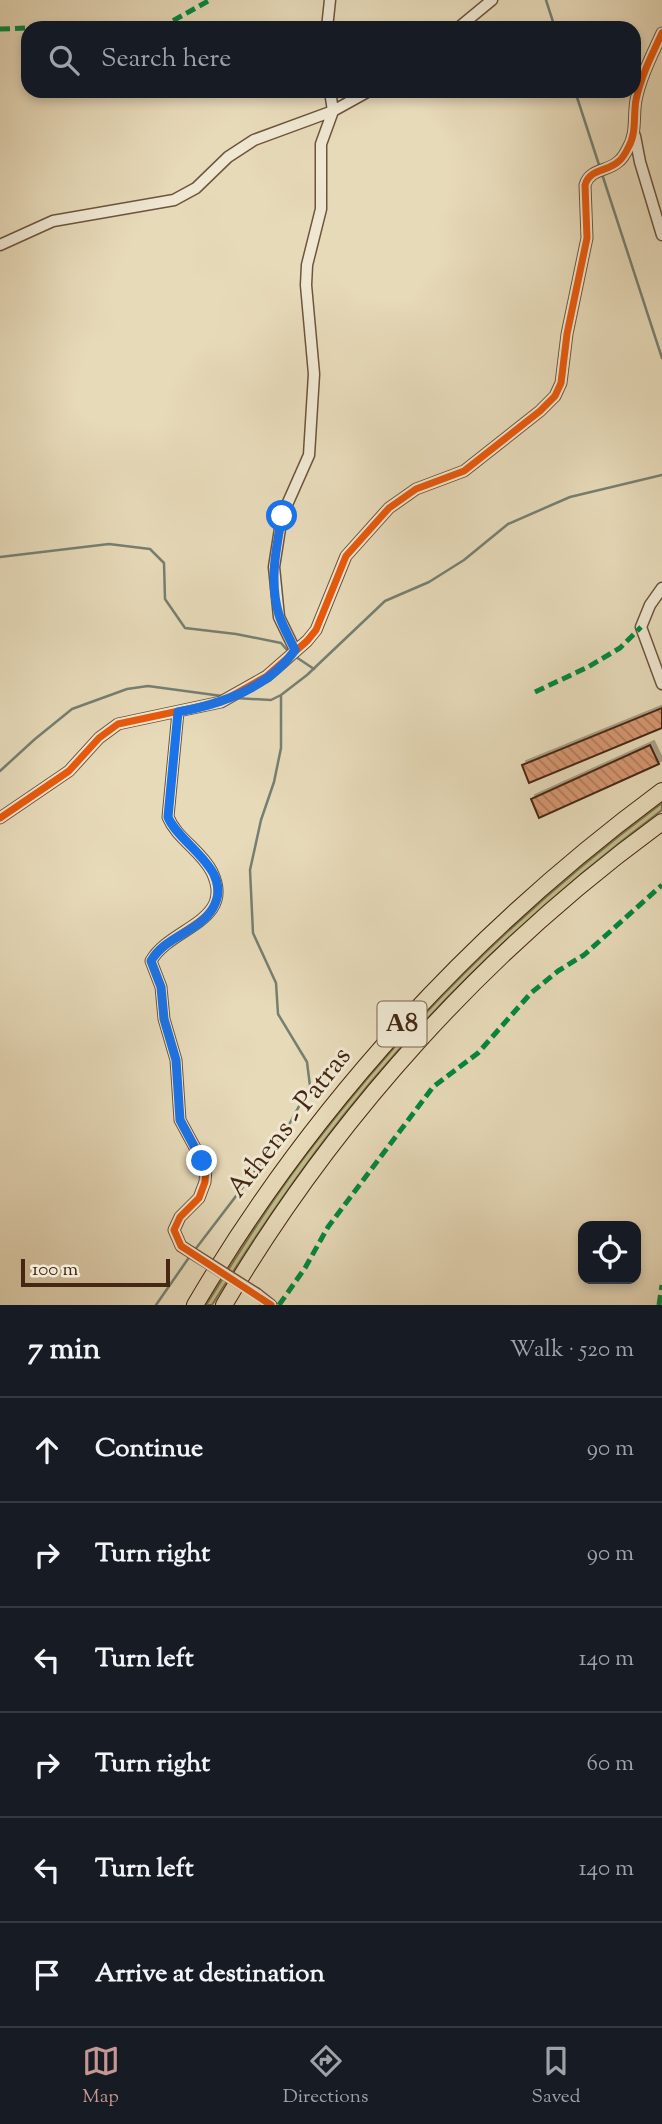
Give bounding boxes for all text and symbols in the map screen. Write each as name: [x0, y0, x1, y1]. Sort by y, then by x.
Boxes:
search box: [21, 21, 641, 98]
icon: search: [45, 41, 83, 79]
text: Search here: [101, 41, 231, 78]
route start: [266, 500, 297, 531]
road number: Α8: [378, 1001, 426, 1046]
street label: Athens - Patras: [218, 1039, 362, 1207]
route end: [186, 1145, 217, 1176]
map controls: [578, 1221, 641, 1284]
button: locate: [578, 1221, 641, 1284]
scale bar: [21, 1256, 170, 1288]
text: 100 m: [32, 1257, 78, 1284]
text: 7 min: [28, 1329, 100, 1372]
text: Walk · 520 m: [510, 1334, 634, 1367]
icon: ahead: [28, 1431, 66, 1469]
text: Continue: [95, 1431, 203, 1468]
text: 90 m: [587, 1433, 634, 1466]
icon: right: [28, 1536, 66, 1574]
text: Turn right: [95, 1536, 210, 1573]
text: 90 m: [587, 1538, 634, 1571]
icon: left: [28, 1641, 66, 1679]
text: Turn left: [95, 1641, 194, 1678]
text: 140 m: [579, 1643, 634, 1676]
icon: right: [28, 1746, 66, 1784]
text: Turn right: [95, 1746, 210, 1783]
text: 60 m: [586, 1748, 634, 1781]
icon: left: [28, 1851, 66, 1889]
text: Turn left: [95, 1851, 194, 1888]
text: 140 m: [579, 1853, 634, 1886]
icon: arrive: [28, 1956, 66, 1994]
text: Arrive at destination: [95, 1956, 325, 1993]
tab: Map: [82, 2042, 120, 2111]
tab: Directions: [283, 2042, 368, 2111]
tab: Saved: [532, 2042, 580, 2111]

